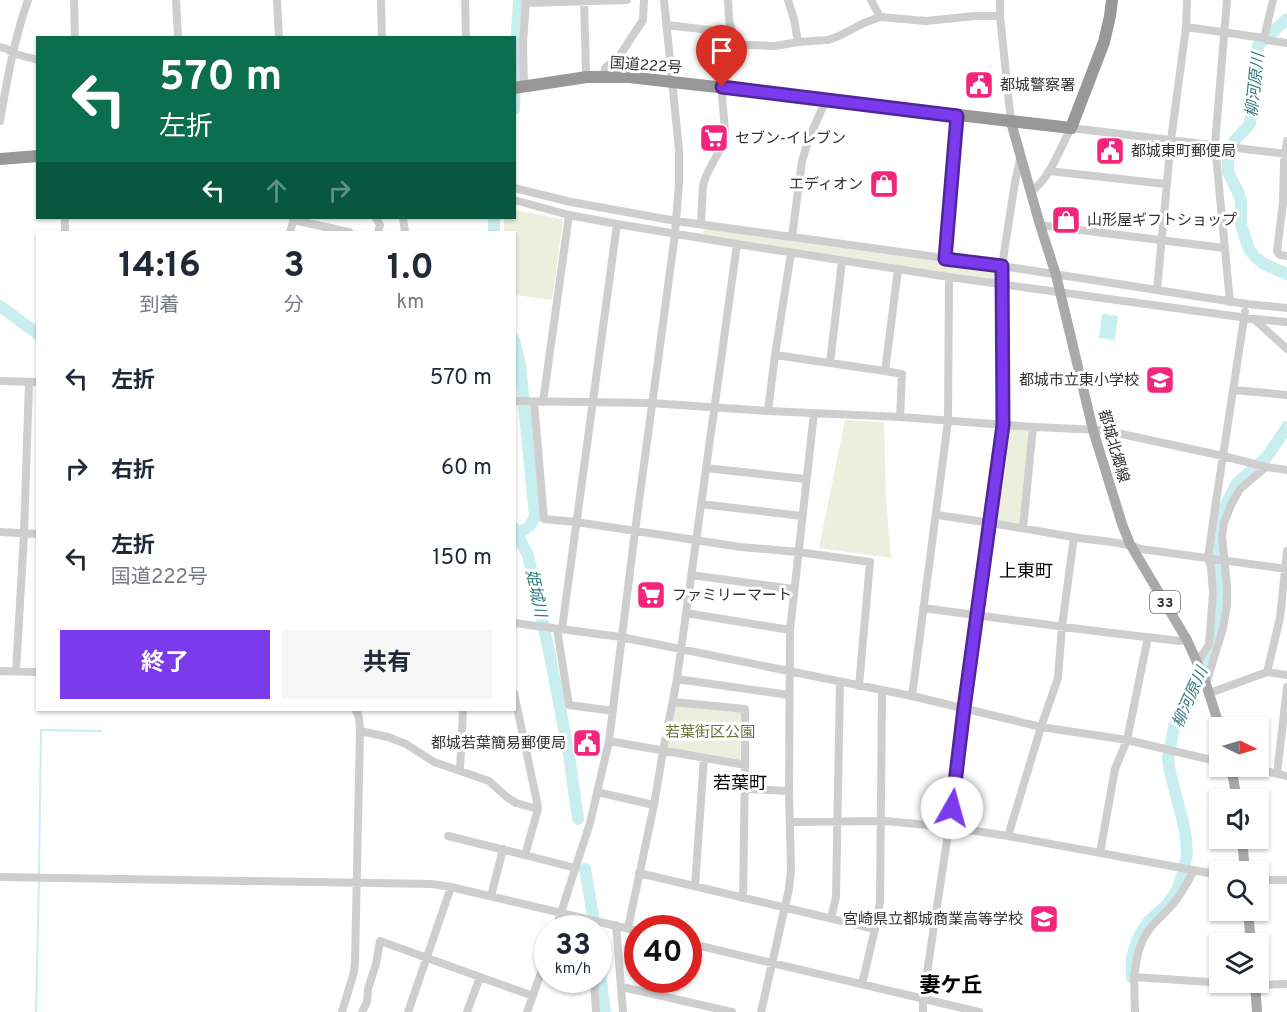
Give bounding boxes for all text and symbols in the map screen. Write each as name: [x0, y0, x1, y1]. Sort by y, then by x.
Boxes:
pin: [696, 25, 747, 87]
icon: arrive: [705, 34, 738, 67]
water label: 柳河原川: [1243, 50, 1269, 118]
text: 570 m: [159, 52, 282, 105]
street label: 国道222号: [609, 54, 683, 79]
icon: left: [60, 60, 138, 138]
public building icon: 都城警察署: [963, 69, 995, 101]
place label: 都城警察署: [1000, 77, 1075, 96]
text: 左折: [159, 111, 213, 145]
supermarket icon: セブン-イレブン: [698, 122, 730, 154]
place label: セブン-イレブン: [735, 130, 846, 149]
public building icon: 都城東町郵便局: [1094, 135, 1126, 167]
place label: 都城東町郵便局: [1131, 143, 1236, 162]
shop icon: エディオン: [868, 168, 900, 200]
icon: left: [197, 174, 230, 207]
icon: ahead: [260, 174, 293, 207]
icon: right: [323, 174, 356, 207]
place label: エディオン: [789, 176, 863, 195]
shop icon: 山形屋ギフトショップ: [1050, 204, 1082, 236]
place label: 山形屋ギフトショップ: [1087, 212, 1237, 231]
text: 14:16: [118, 244, 201, 290]
text: 3: [283, 244, 305, 290]
text: 1.0: [387, 246, 434, 292]
text: km: [397, 290, 424, 316]
text: 到着: [140, 293, 180, 319]
text: 分: [284, 293, 304, 319]
icon: left: [60, 362, 93, 395]
school or university icon: 都城市立東小学校: [1144, 364, 1176, 396]
text: 570 m: [430, 365, 492, 392]
text: 左折: [111, 368, 155, 395]
place label: 都城市立東小学校: [1019, 372, 1139, 391]
street label: 都城北郷線: [1093, 407, 1133, 485]
icon: right: [60, 452, 93, 485]
text: 60 m: [441, 455, 492, 482]
text: 右折: [111, 458, 155, 485]
text: 左折: [111, 533, 155, 560]
icon: left: [60, 542, 93, 575]
text: 150 m: [432, 545, 492, 572]
district label: 上東町: [999, 561, 1053, 584]
text: 国道222号: [111, 565, 208, 591]
water label: 姫城川: [520, 568, 550, 621]
supermarket icon: ファミリーマート: [635, 579, 667, 611]
place label: ファミリーマート: [672, 587, 792, 606]
road number: 33: [1150, 591, 1180, 613]
button: 終了: [60, 630, 270, 699]
button: 共有: [282, 630, 492, 699]
water label: 柳河原川: [1169, 663, 1214, 731]
north arrow: [1209, 717, 1269, 777]
map controls: [1209, 717, 1269, 993]
park label: 若葉街区公園: [665, 724, 755, 743]
public building icon: 都城若葉簡易郵便局: [571, 727, 603, 759]
place label: 都城若葉簡易郵便局: [431, 735, 566, 754]
district label: 若葉町: [713, 773, 767, 796]
position arrow: [920, 776, 984, 840]
button: sound: [1209, 789, 1269, 849]
button: search: [1209, 861, 1269, 921]
school or university icon: 宮崎県立都城商業高等学校: [1028, 903, 1060, 935]
place label: 宮崎県立都城商業高等学校: [843, 911, 1023, 930]
speed limit sign: 40: [624, 915, 702, 993]
text: 33: [555, 928, 591, 965]
button: layers: [1209, 933, 1269, 993]
text: km/h: [555, 960, 591, 979]
district label: 妻ケ丘: [920, 973, 983, 1000]

